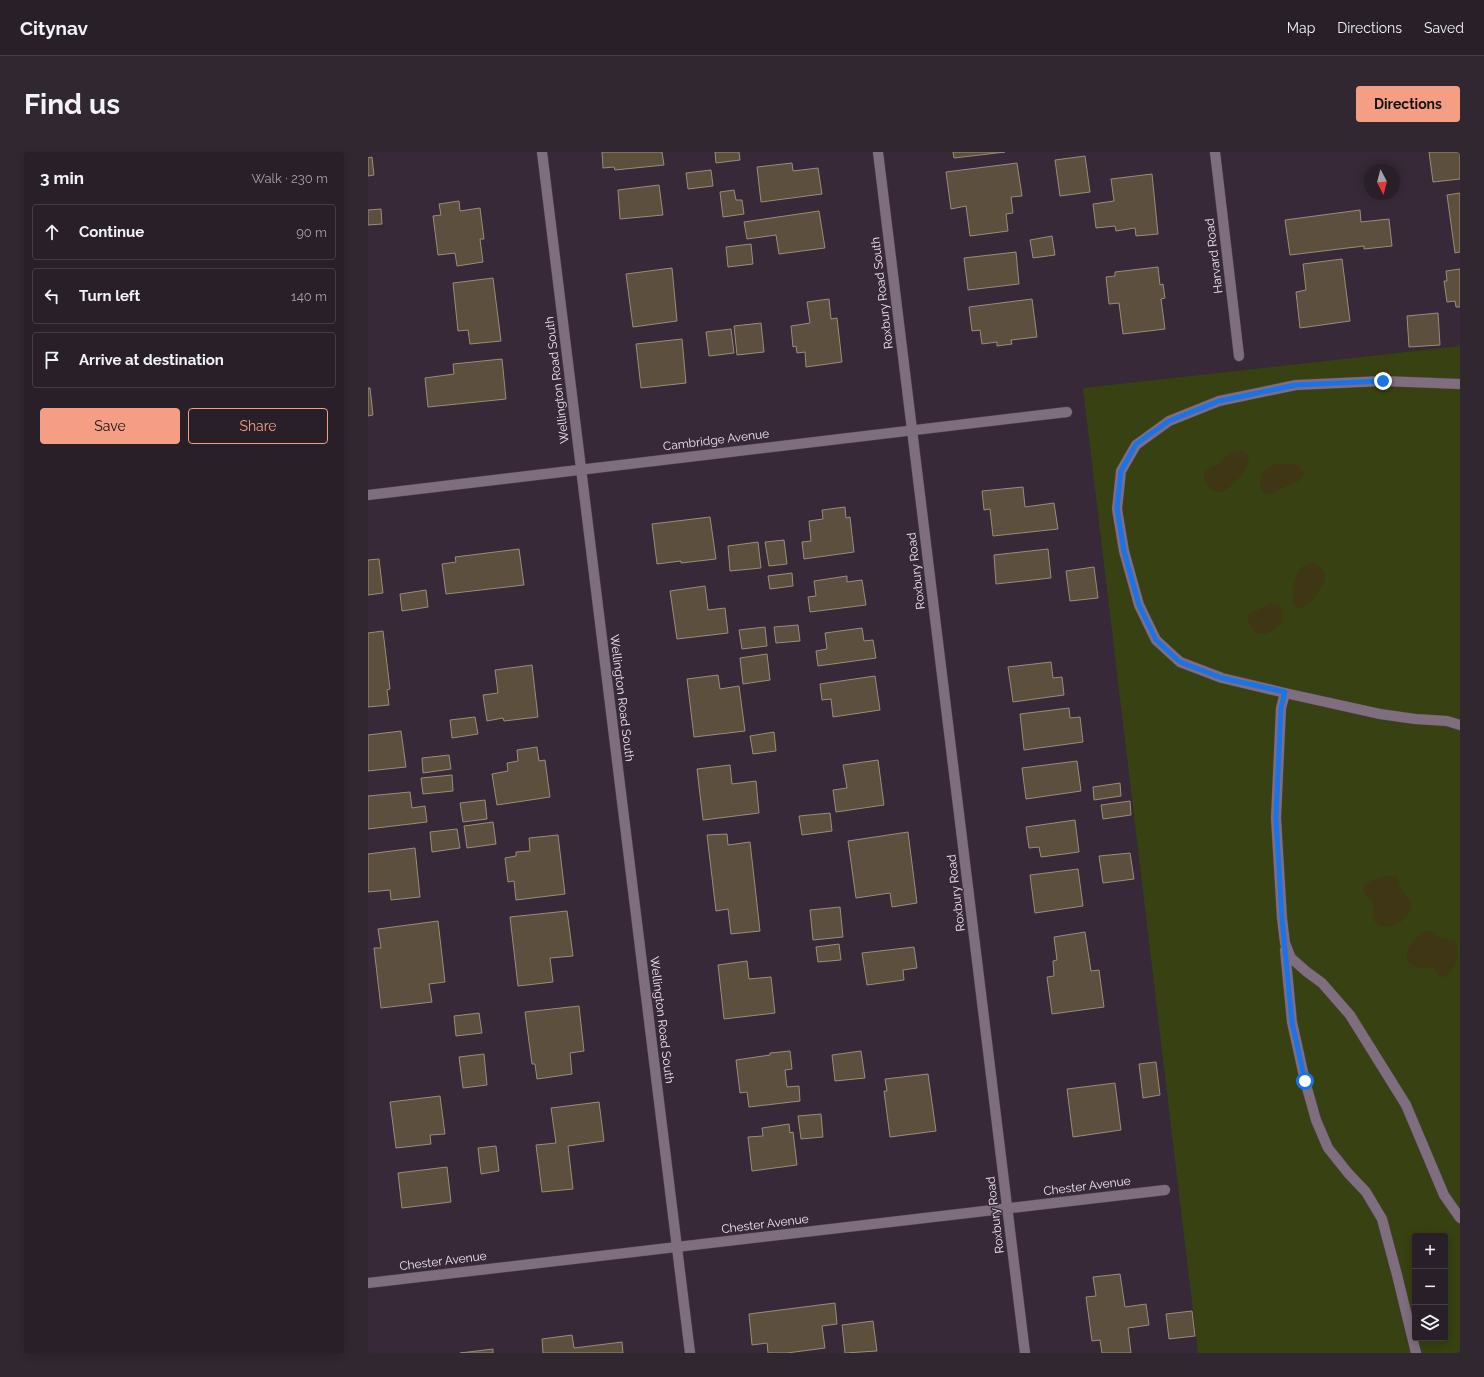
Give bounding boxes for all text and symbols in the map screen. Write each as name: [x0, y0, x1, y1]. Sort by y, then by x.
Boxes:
text: Citynav: [20, 17, 88, 39]
text: Map: [1287, 20, 1315, 36]
text: Directions: [1337, 20, 1402, 36]
text: Saved: [1424, 20, 1464, 36]
button: Directions: [1356, 86, 1460, 122]
text: Find us: [24, 88, 120, 121]
north arrow: [1364, 164, 1400, 200]
text: 3 min: [40, 168, 84, 188]
text: Walk · 230 m: [252, 171, 328, 186]
street label: Harvard Road: [1202, 218, 1226, 294]
icon: ahead: [41, 221, 63, 243]
text: Continue: [79, 223, 144, 241]
text: 90 m: [296, 225, 327, 240]
street label: Roxbury Road South: [868, 236, 896, 350]
icon: left: [41, 285, 63, 307]
text: Turn left: [79, 287, 140, 305]
text: 140 m: [291, 289, 327, 304]
street label: Wellington Road South: [542, 316, 572, 444]
icon: arrive: [41, 349, 63, 371]
text: Arrive at destination: [79, 351, 224, 369]
route end: [1374, 372, 1392, 390]
button: Save: [40, 408, 180, 444]
button: Share: [188, 408, 328, 444]
street label: Cambridge Avenue: [662, 427, 770, 453]
street label: Roxbury Road: [904, 532, 928, 610]
street label: Wellington Road South: [607, 634, 637, 762]
street label: Roxbury Road: [944, 854, 968, 932]
street label: Wellington Road South: [647, 956, 677, 1084]
route start: [1296, 1072, 1314, 1090]
street label: Chester Avenue: [1043, 1174, 1131, 1198]
street label: Roxbury Road: [983, 1176, 1007, 1254]
street label: Chester Avenue: [721, 1212, 809, 1236]
map controls: [1412, 1233, 1448, 1341]
button: +: [1412, 1233, 1448, 1269]
street label: Chester Avenue: [399, 1249, 487, 1273]
button: −: [1412, 1269, 1448, 1305]
button: layers: [1412, 1305, 1448, 1341]

